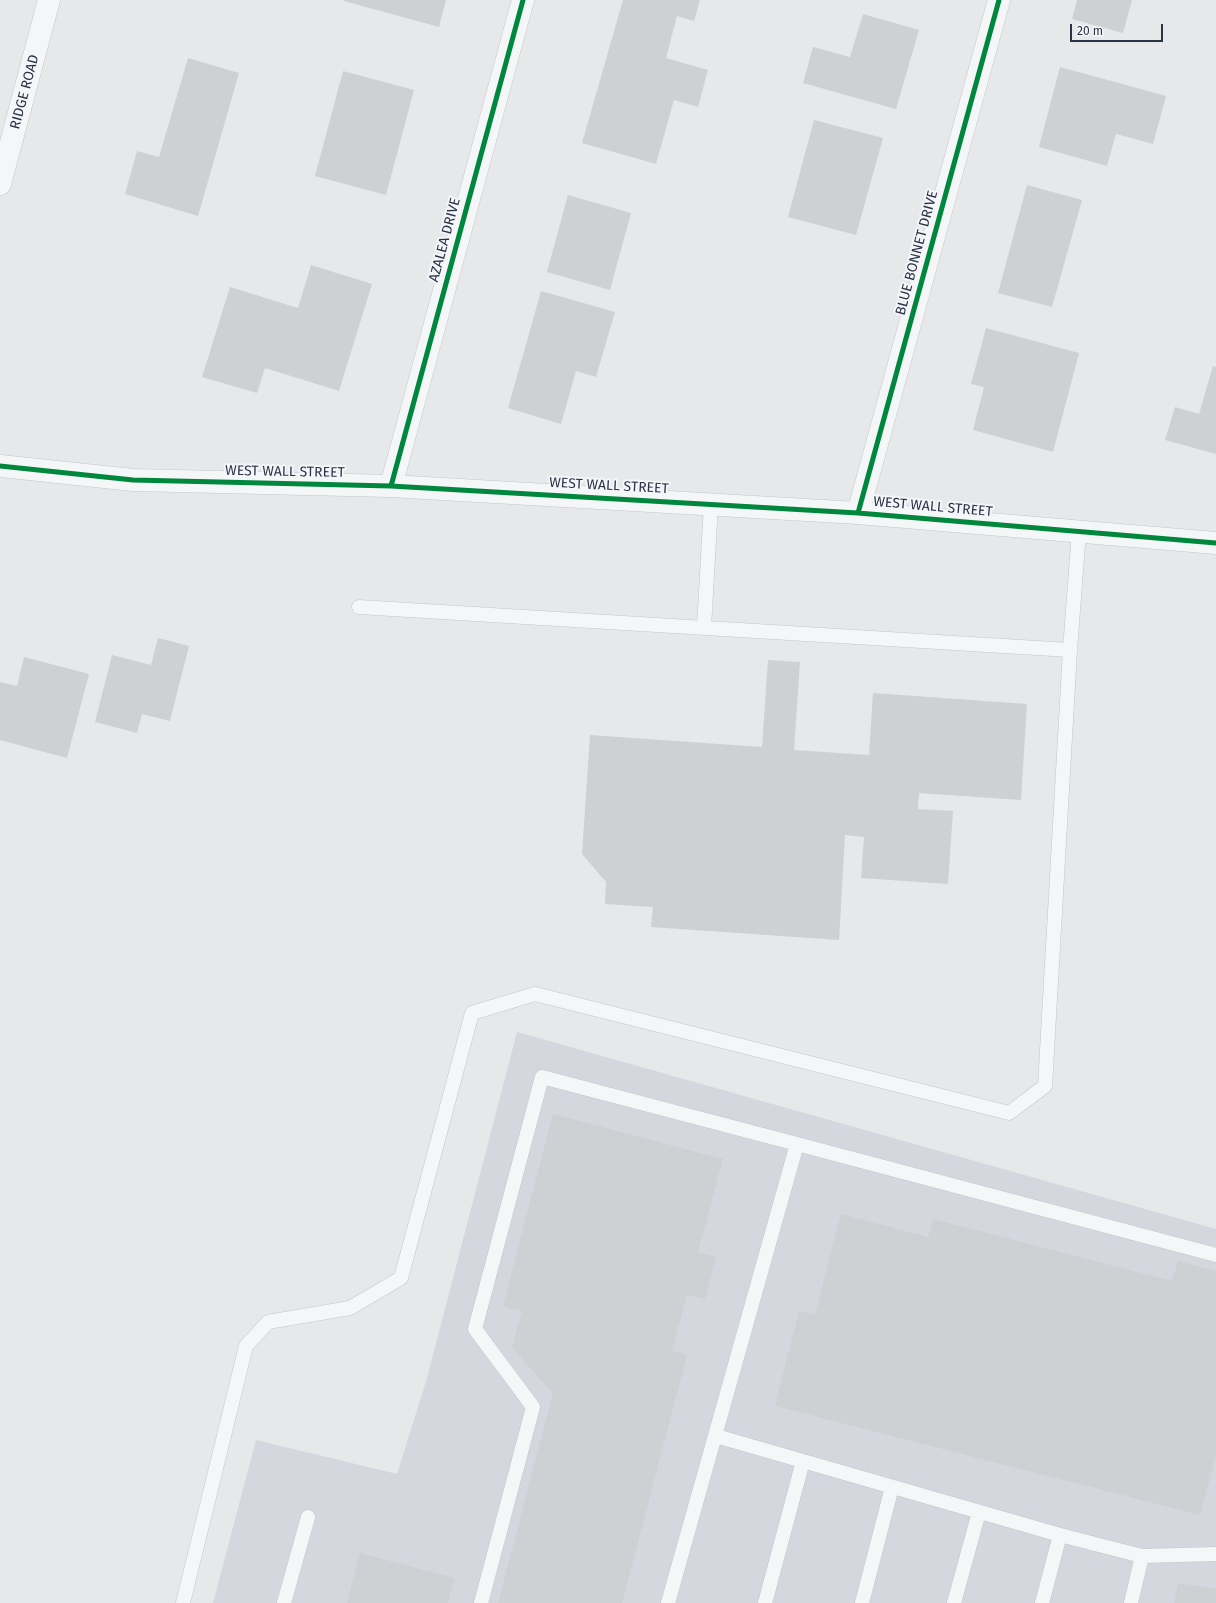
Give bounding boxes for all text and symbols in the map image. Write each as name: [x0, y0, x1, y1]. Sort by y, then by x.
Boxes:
scale bar: [1072, 16, 1165, 42]
text: 20 m: [1077, 24, 1103, 38]
street label: RIDGE ROAD: [7, 53, 43, 131]
street label: BLUE BONNET DRIVE: [892, 189, 942, 317]
street label: AZALEA DRIVE: [426, 196, 464, 284]
street label: WEST WALL STREET: [225, 463, 345, 481]
street label: WEST WALL STREET: [549, 474, 669, 498]
street label: WEST WALL STREET: [873, 493, 993, 521]

